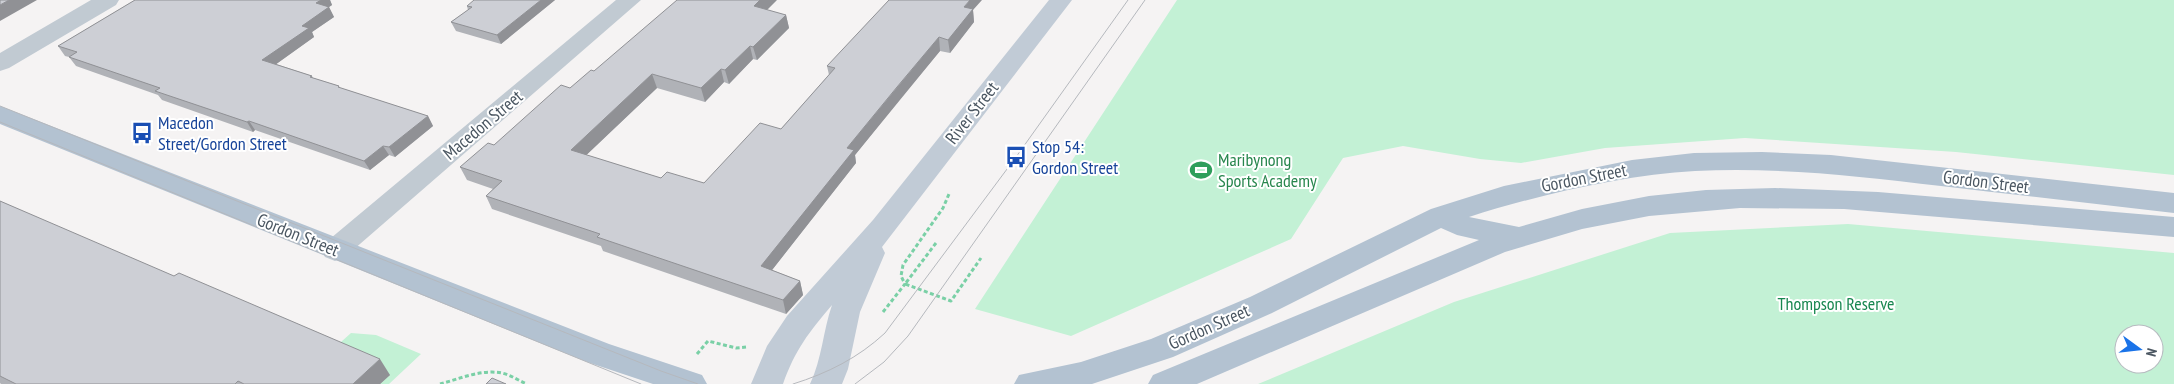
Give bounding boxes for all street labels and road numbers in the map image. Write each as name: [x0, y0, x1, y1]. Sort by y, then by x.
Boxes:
street label: River Street: [940, 77, 1003, 149]
street label: Macedon Street: [438, 85, 527, 165]
street label: Gordon Street: [1539, 158, 1628, 197]
street label: Gordon Street: [1942, 165, 2030, 198]
street label: Gordon Street: [254, 208, 342, 261]
street label: Gordon Street: [1165, 299, 1253, 355]

